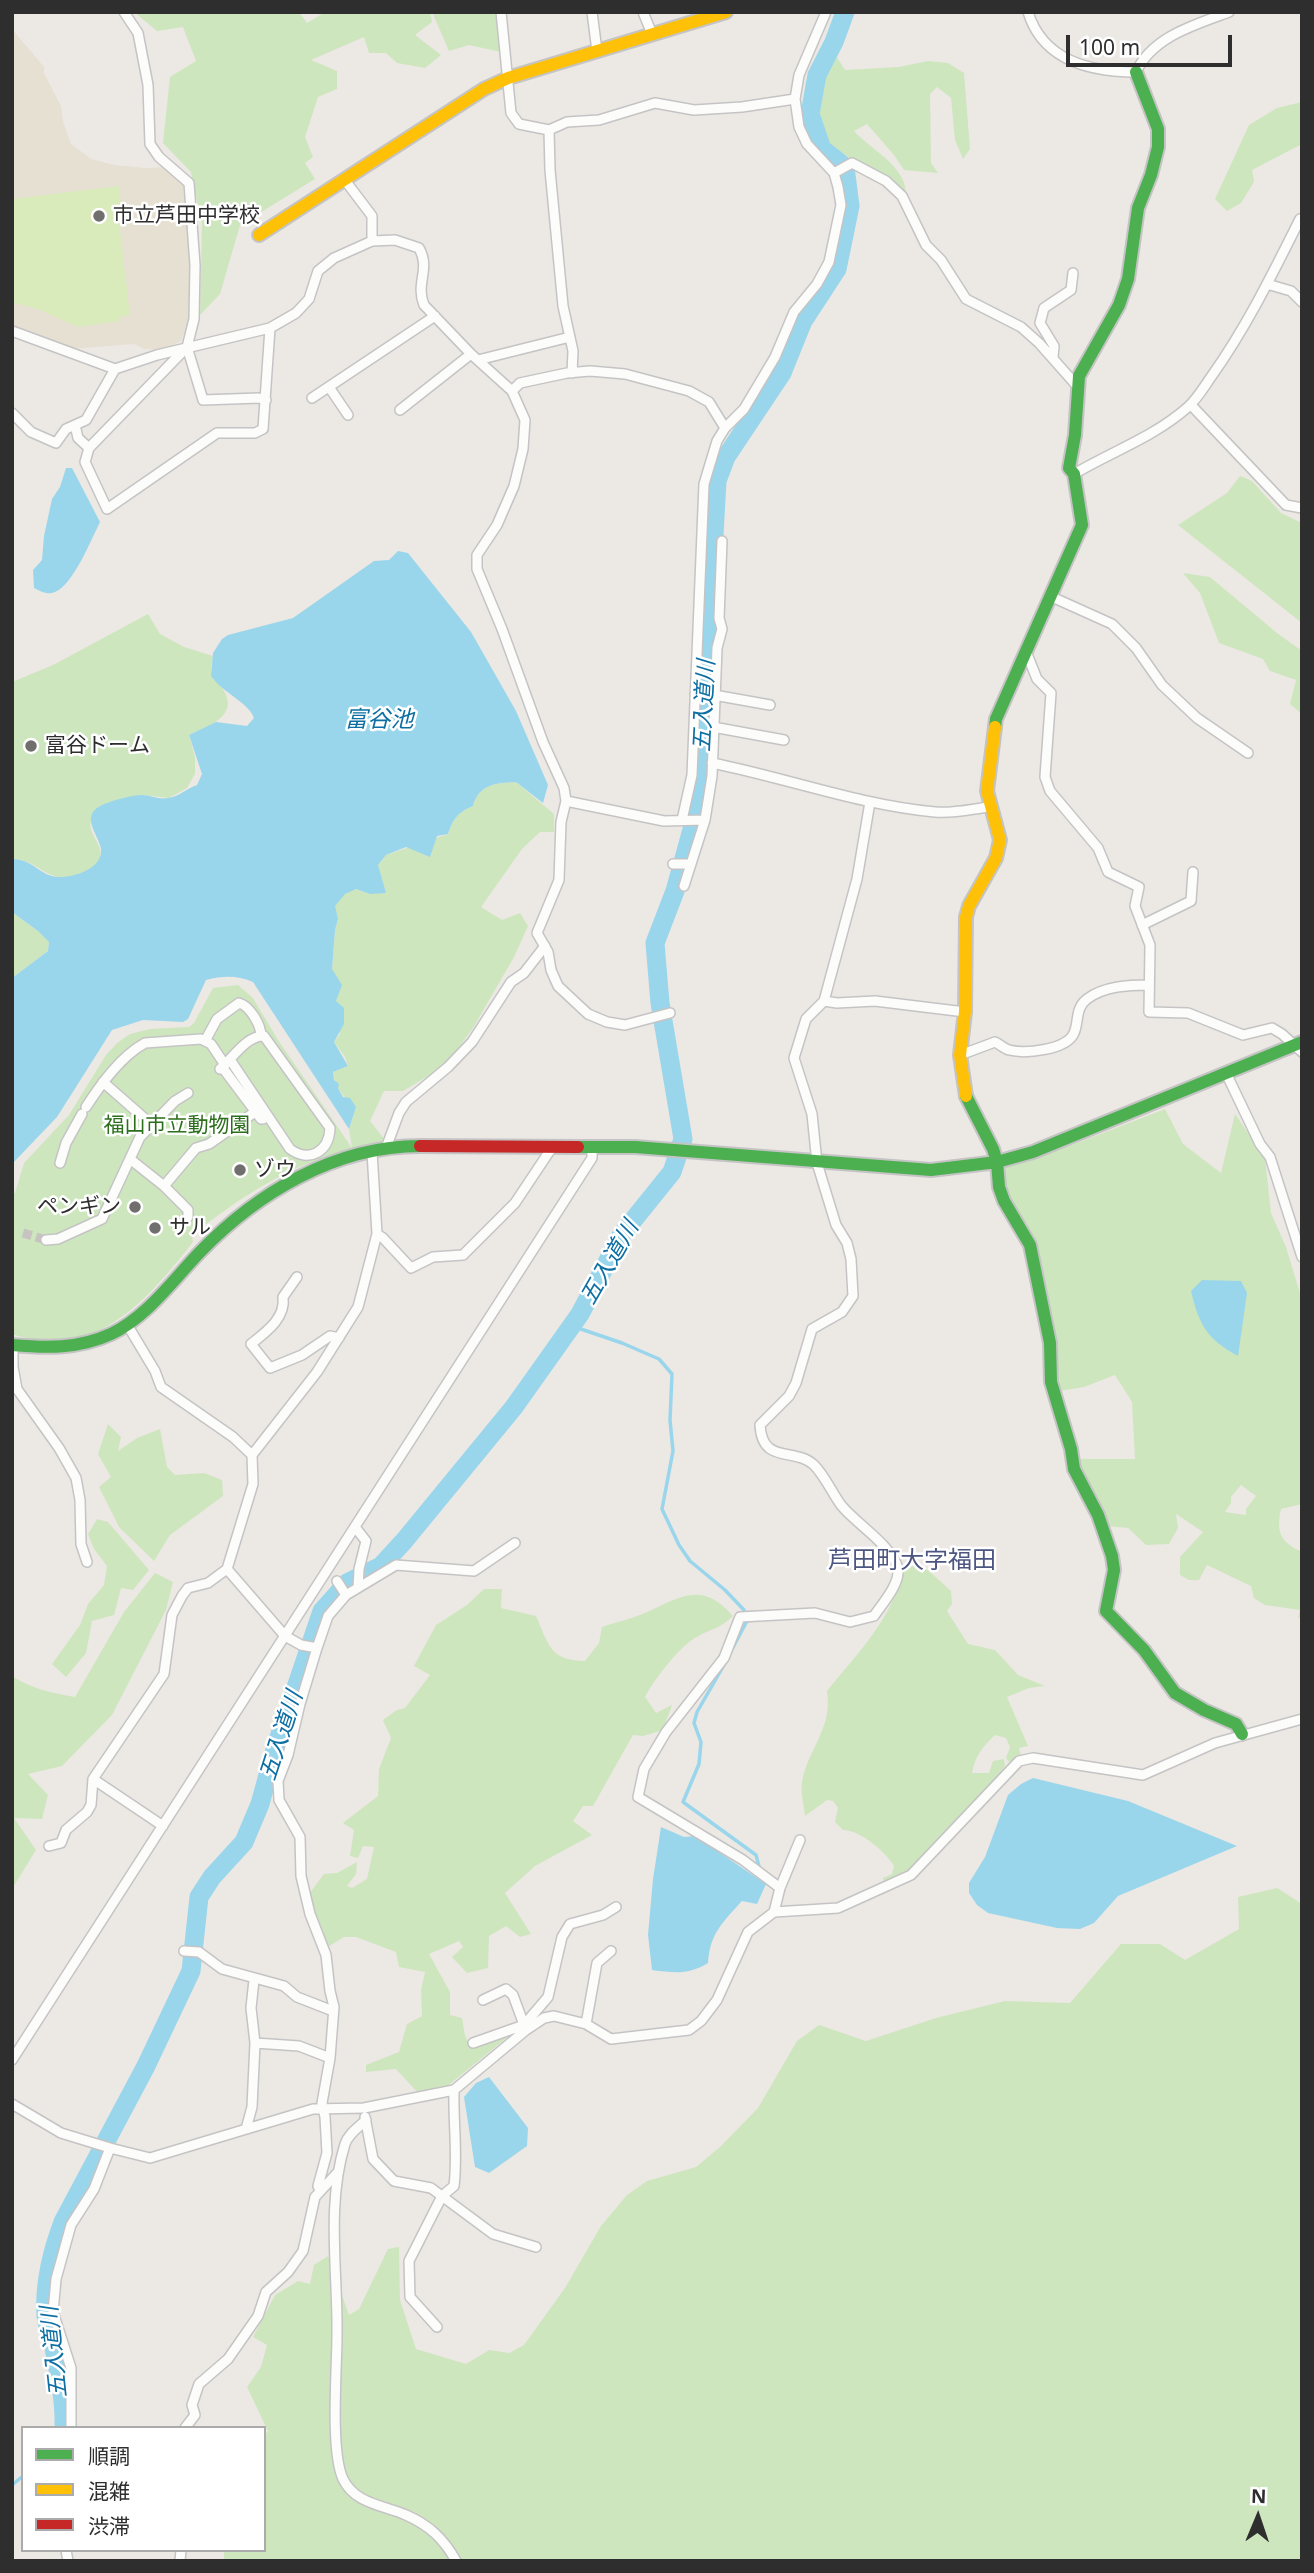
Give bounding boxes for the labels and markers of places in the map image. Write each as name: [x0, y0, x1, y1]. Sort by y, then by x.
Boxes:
place label: 市立芦田中学校: [113, 203, 260, 229]
marker: 市立芦田中学校: [91, 208, 107, 224]
place label: 富谷ドーム: [45, 733, 150, 759]
marker: 富谷ドーム: [23, 738, 39, 754]
place label: ゾウ: [254, 1157, 296, 1183]
marker: ゾウ: [232, 1162, 248, 1178]
place label: ペンギン: [37, 1194, 121, 1220]
marker: ペンギン: [127, 1199, 143, 1215]
place label: サル: [169, 1215, 211, 1241]
marker: サル: [147, 1220, 163, 1236]

